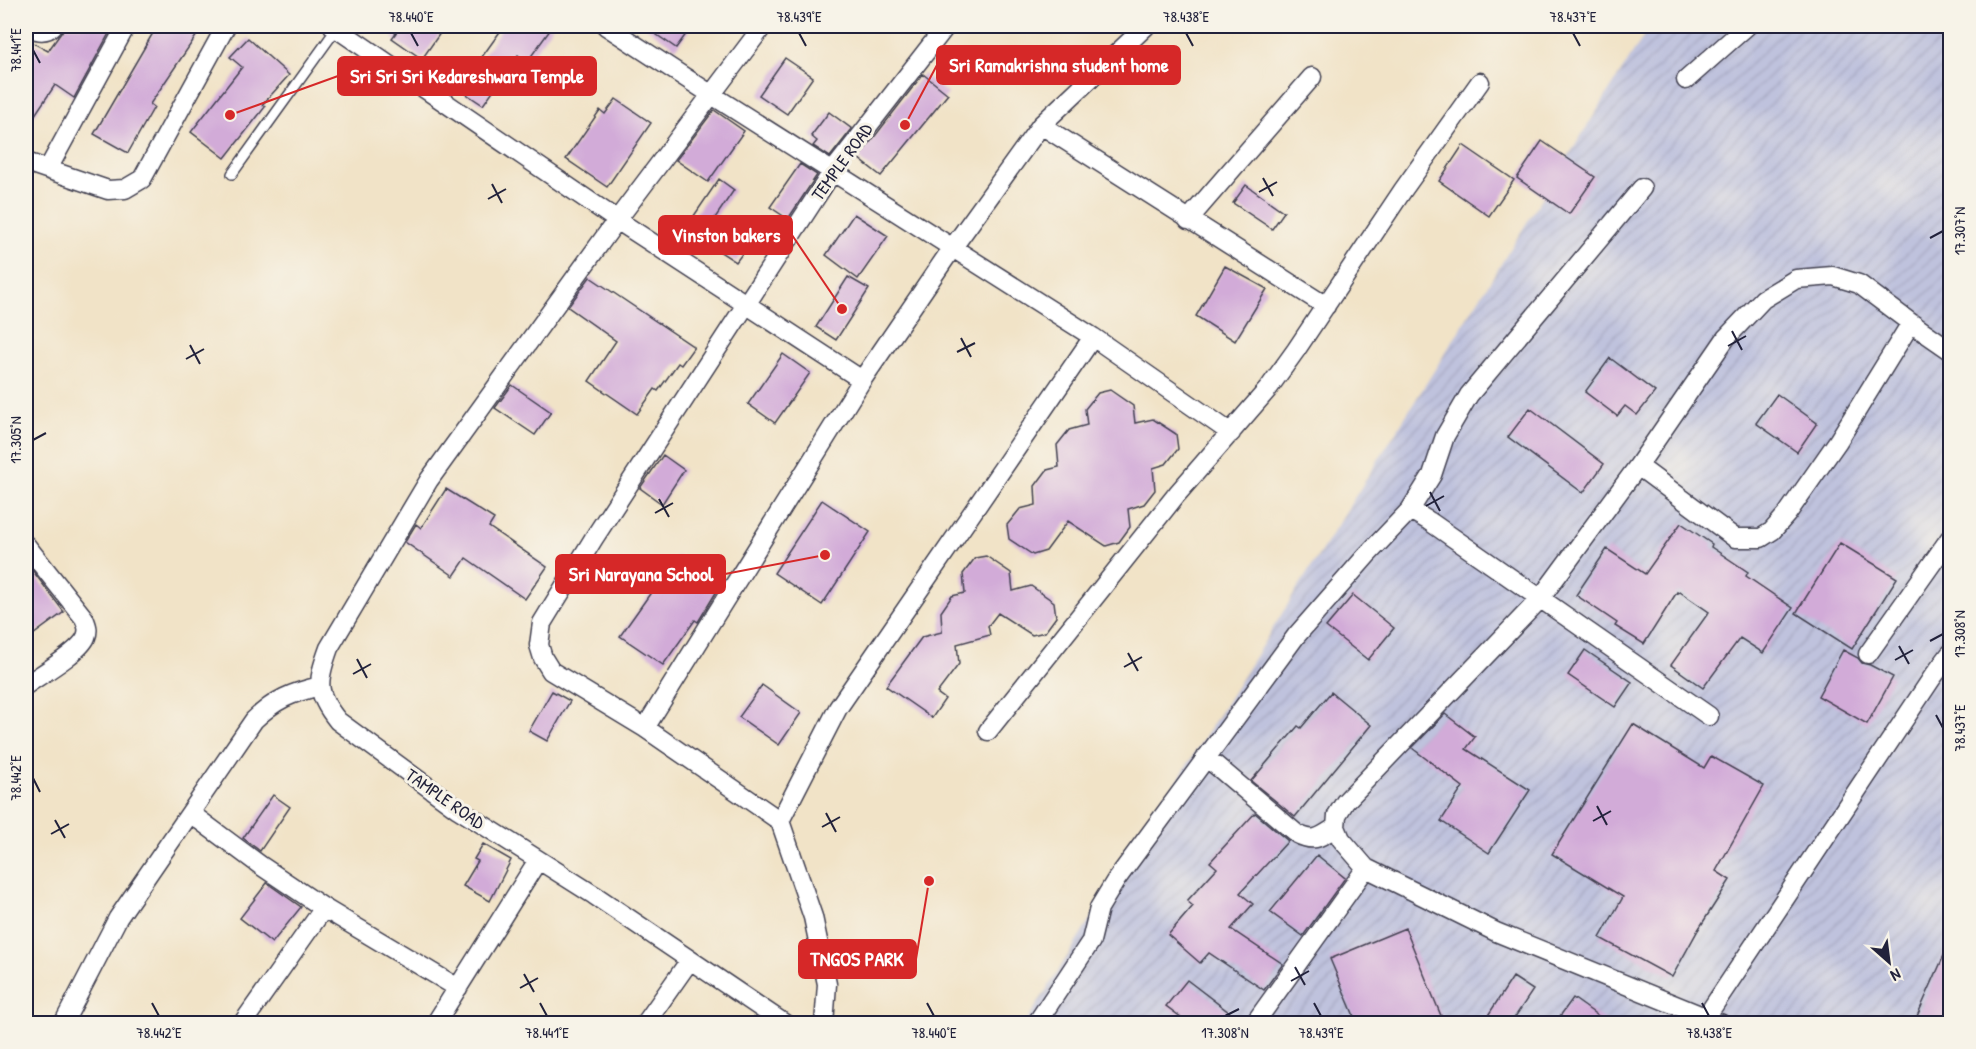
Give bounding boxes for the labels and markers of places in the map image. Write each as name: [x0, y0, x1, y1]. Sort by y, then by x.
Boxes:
callout: Sri Ramakrishna student home: [937, 46, 1180, 84]
callout: Sri Sri Sri Kedareshwara Temple: [338, 57, 596, 95]
callout: Vinston bakers: [659, 216, 792, 254]
callout: Sri Narayana School: [556, 555, 725, 593]
callout: TNGOS PARK: [799, 940, 916, 978]

